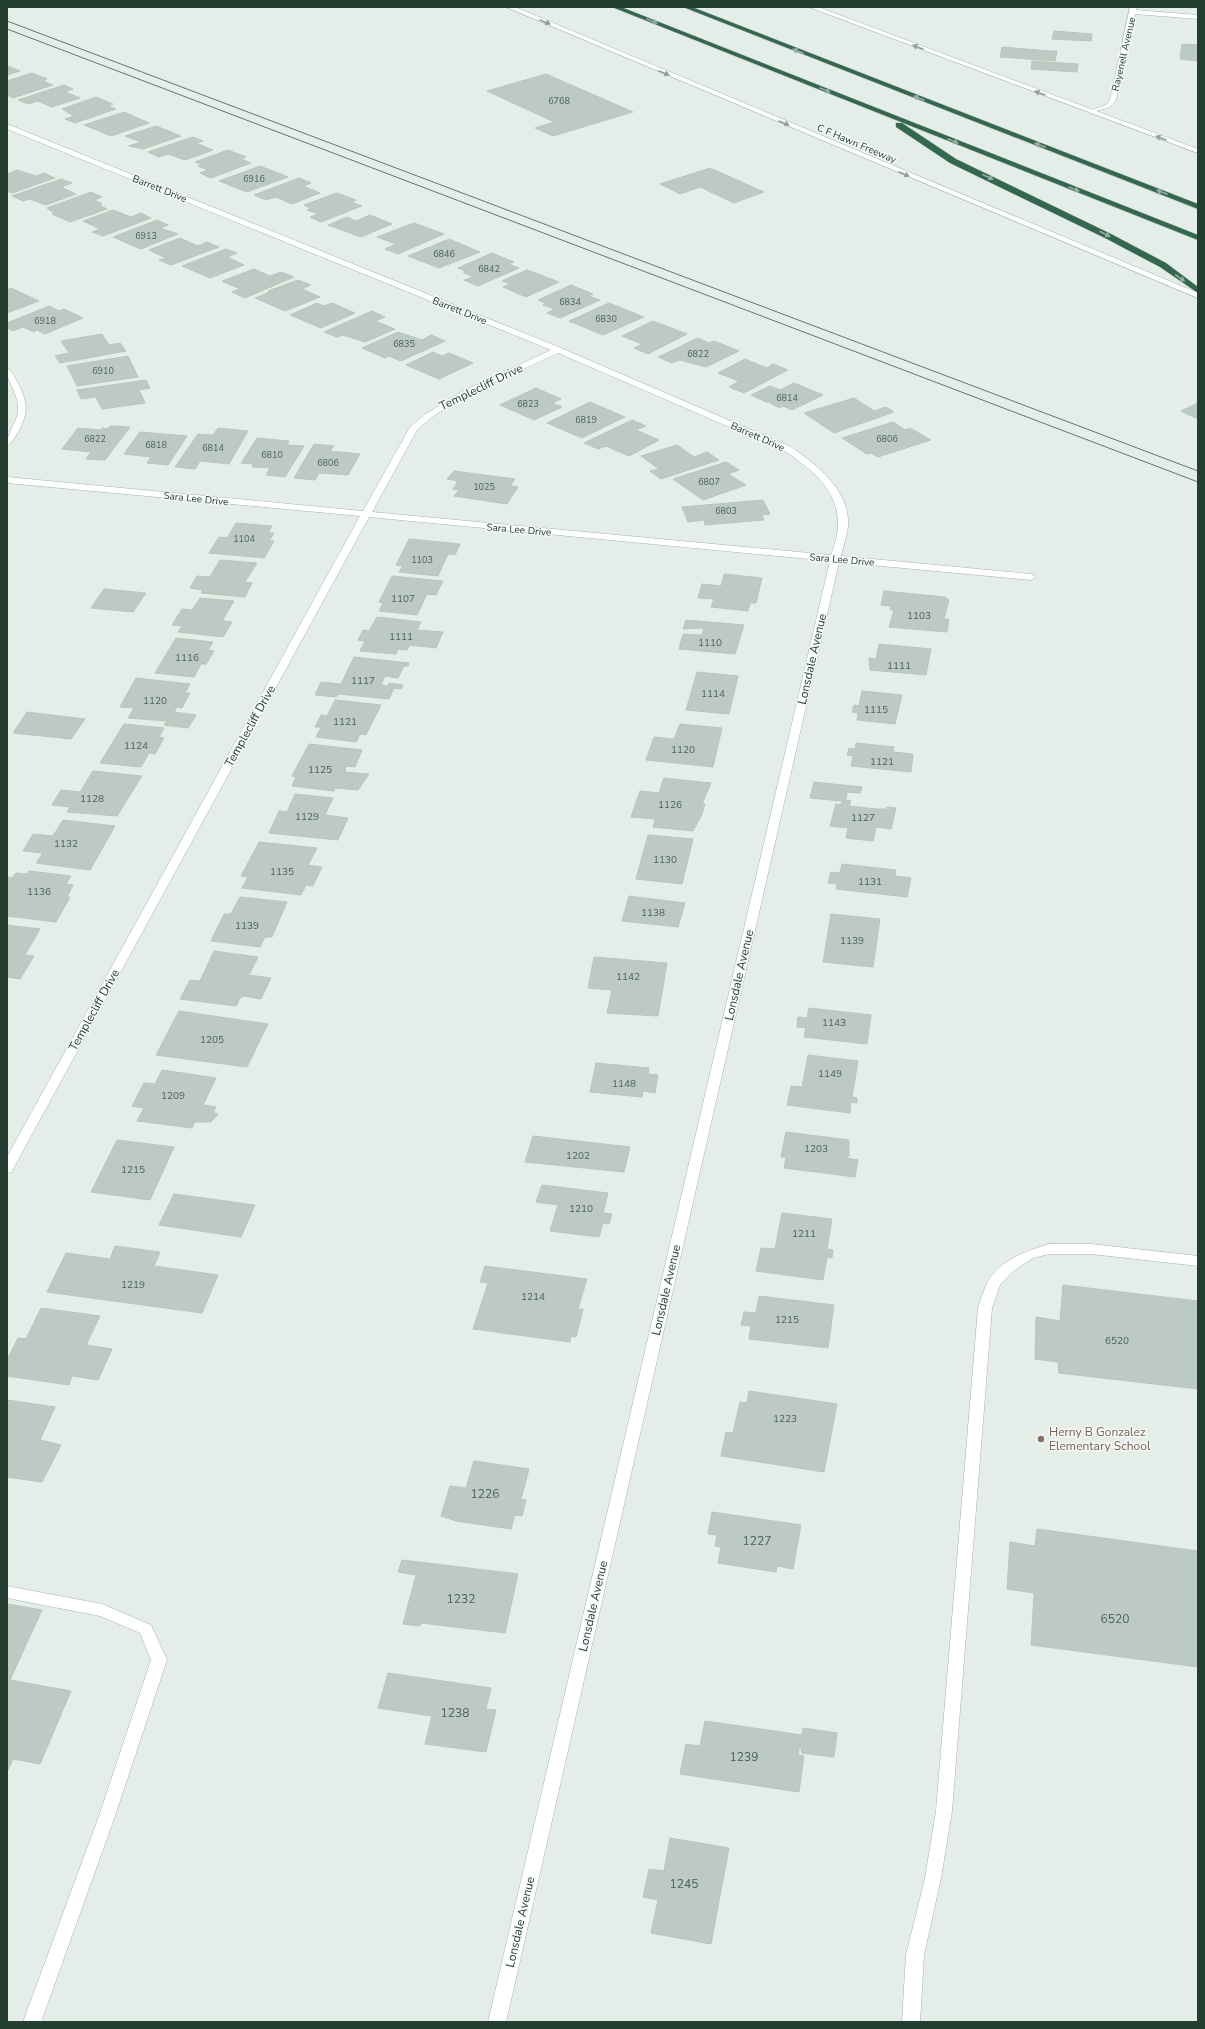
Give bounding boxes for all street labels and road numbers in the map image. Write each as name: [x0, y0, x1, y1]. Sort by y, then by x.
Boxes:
street label: Rayenell Avenue: [1109, 16, 1139, 93]
street label: C F Hawn Freeway: [815, 121, 899, 167]
street label: Barrett Drive: [130, 172, 189, 206]
street label: Barrett Drive: [430, 294, 489, 328]
street label: Templecliff Drive: [437, 360, 525, 414]
street label: Barrett Drive: [728, 419, 787, 455]
street label: Sara Lee Drive: [163, 489, 229, 509]
street label: Sara Lee Drive: [486, 520, 552, 540]
street label: Sara Lee Drive: [809, 550, 875, 570]
street label: Lonsdale Avenue: [794, 612, 830, 706]
street label: Templecliff Drive: [221, 682, 279, 770]
street label: Lonsdale Avenue: [721, 928, 757, 1022]
street label: Templecliff Drive: [65, 966, 123, 1054]
street label: Lonsdale Avenue: [648, 1243, 684, 1337]
street label: Lonsdale Avenue: [575, 1559, 611, 1653]
street label: Lonsdale Avenue: [502, 1875, 538, 1969]

